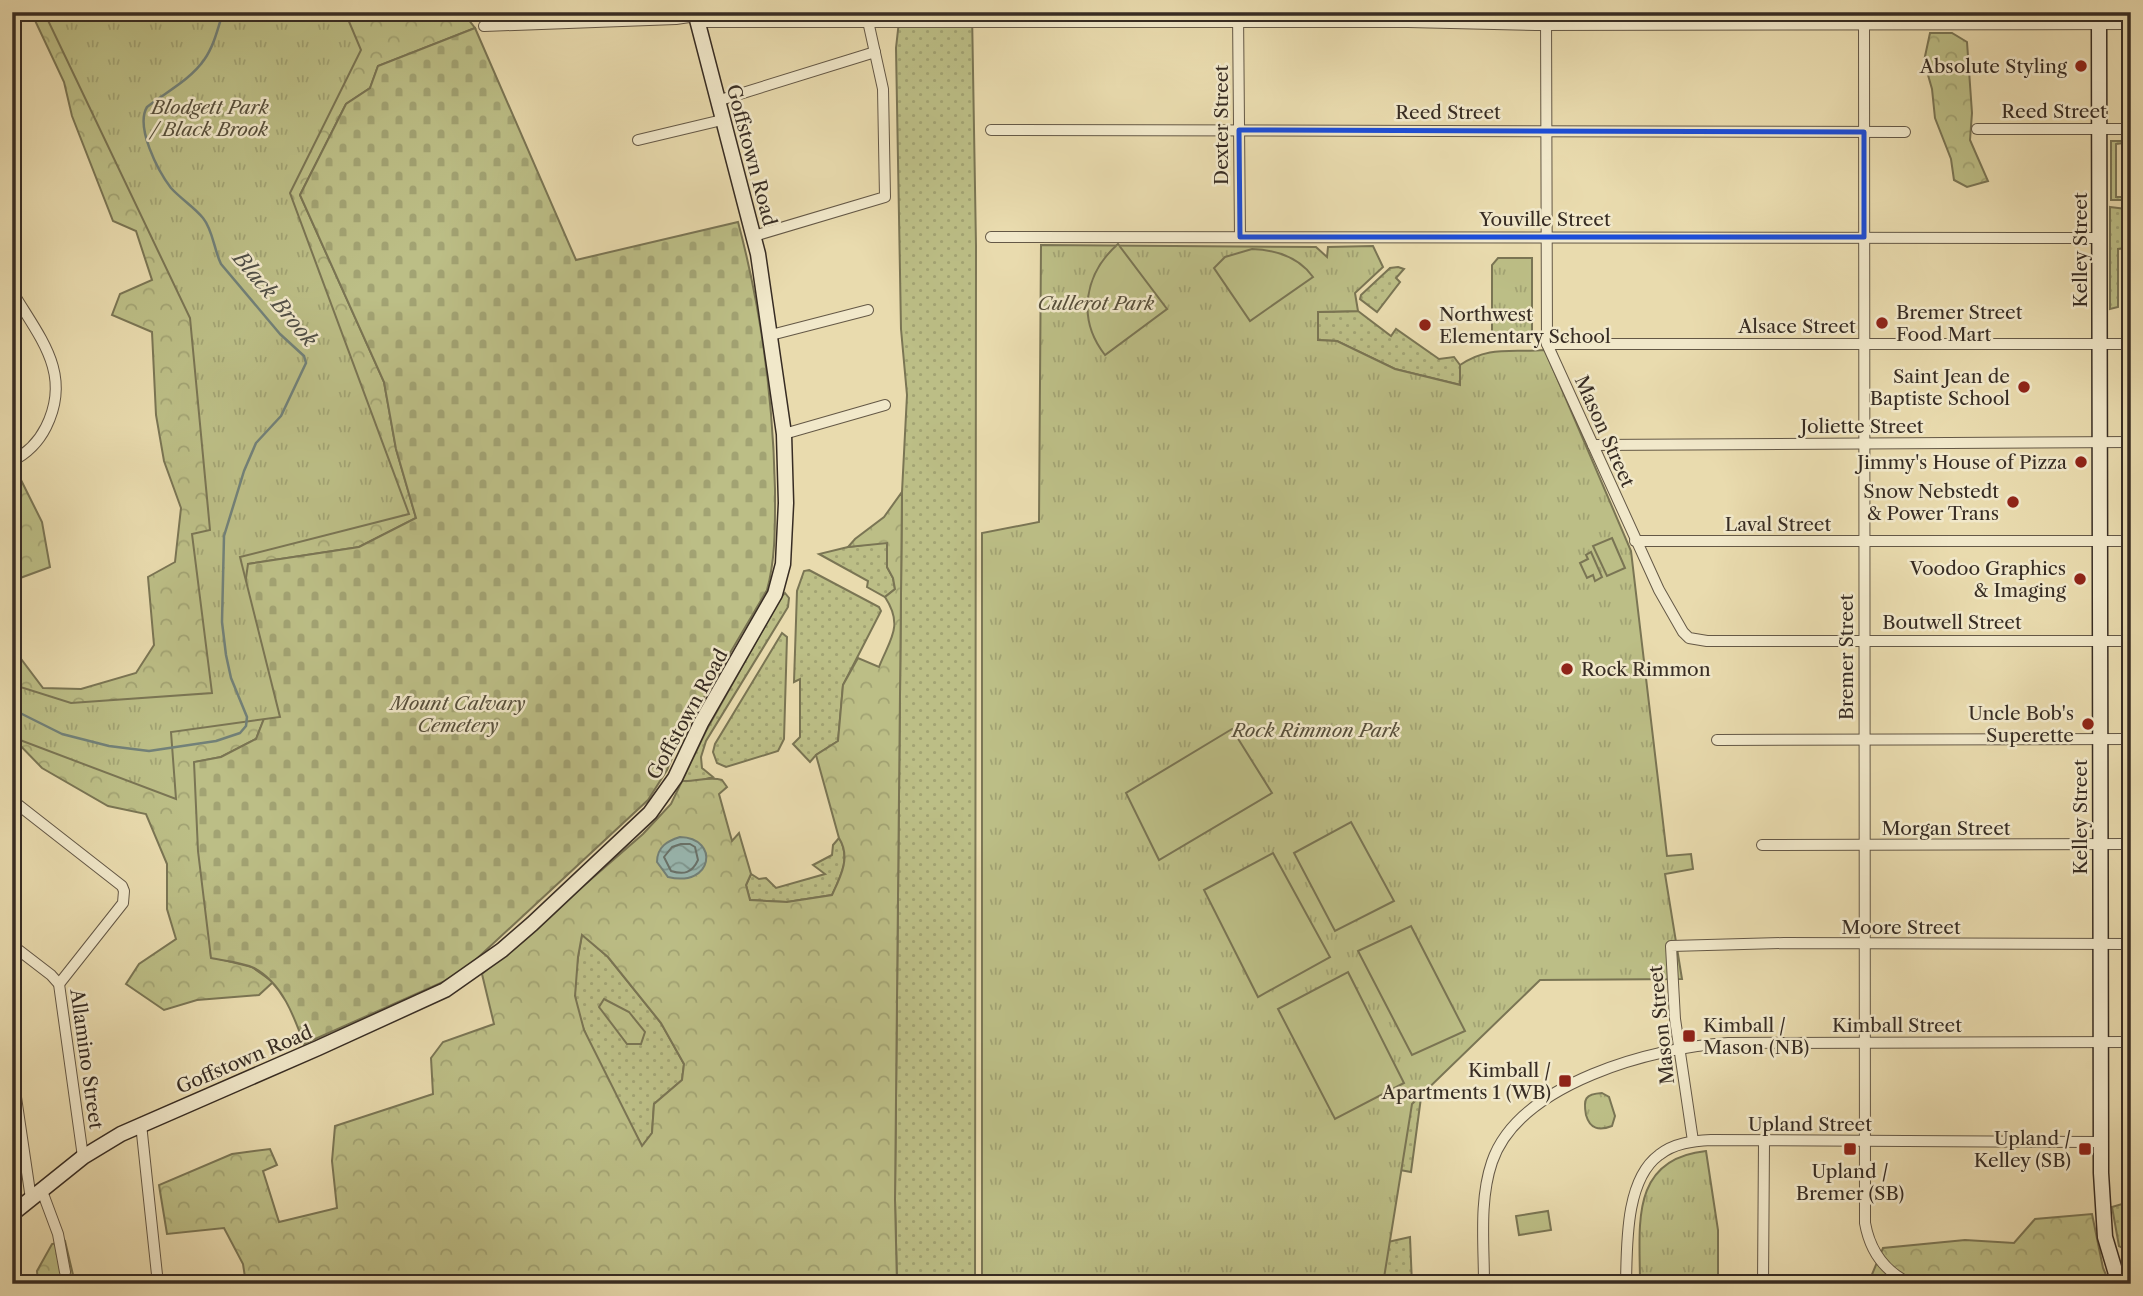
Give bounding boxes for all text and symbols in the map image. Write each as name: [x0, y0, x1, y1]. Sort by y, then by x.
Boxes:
place label: Absolute Styling: [1919, 55, 2068, 78]
marker: Absolute Styling: [2073, 58, 2089, 74]
street label: Dexter Street: [1210, 65, 1233, 185]
street label: Goffstown Road: [722, 82, 782, 229]
park label: Blodgett Park / Black Brook: [148, 96, 269, 141]
street label: Reed Street: [2001, 100, 2107, 123]
street label: Reed Street: [1395, 101, 1501, 124]
street label: Kelley Street: [2069, 192, 2092, 308]
street label: Youville Street: [1478, 208, 1611, 231]
water label: Black Brook: [227, 244, 323, 352]
park label: Cullerot Park: [1038, 292, 1155, 315]
place label: Bremer Street Food Mart: [1896, 301, 2023, 346]
place label: Northwest Elementary School: [1439, 303, 1611, 348]
street label: Alsace Street: [1737, 315, 1856, 338]
marker: Bremer Street Food Mart: [1874, 315, 1890, 331]
marker: Northwest Elementary School: [1417, 317, 1433, 333]
place label: Saint Jean de Baptiste School: [1870, 365, 2010, 410]
street label: Mason Street: [1570, 372, 1640, 491]
marker: Saint Jean de Baptiste School: [2016, 379, 2032, 395]
street label: Joliette Street: [1797, 415, 1924, 438]
place label: Jimmy's House of Pizza: [1854, 451, 2067, 474]
marker: Jimmy's House of Pizza: [2073, 454, 2089, 470]
place label: Snow Nebstedt & Power Trans: [1863, 480, 1999, 525]
marker: Snow Nebstedt & Power Trans: [2005, 494, 2021, 510]
street label: Laval Street: [1725, 513, 1831, 536]
place label: Voodoo Graphics & Imaging: [1909, 557, 2067, 602]
marker: Voodoo Graphics & Imaging: [2072, 571, 2088, 587]
street label: Bremer Street: [1835, 593, 1858, 720]
street label: Boutwell Street: [1882, 611, 2022, 634]
street label: Goffstown Road: [642, 645, 733, 783]
place label: Rock Rimmon: [1581, 658, 1711, 681]
marker: Rock Rimmon: [1559, 661, 1575, 677]
park label: Mount Calvary Cemetery: [389, 692, 526, 737]
place label: Uncle Bob's Superette: [1968, 702, 2074, 747]
marker: Uncle Bob's Superette: [2080, 716, 2096, 732]
park label: Rock Rimmon Park: [1230, 719, 1400, 742]
street label: Kelley Street: [2069, 759, 2092, 875]
street label: Morgan Street: [1881, 817, 2011, 840]
street label: Moore Street: [1841, 916, 1961, 939]
street label: Mason Street: [1644, 964, 1679, 1086]
street label: Allamino Street: [65, 987, 108, 1131]
place label: Kimball / Mason (NB): [1703, 1014, 1809, 1059]
street label: Kimball Street: [1832, 1014, 1962, 1037]
street label: Goffstown Road: [173, 1020, 316, 1098]
marker: Kimball / Mason (NB): [1681, 1028, 1697, 1044]
place label: Kimball / Apartments 1 (WB): [1381, 1059, 1551, 1104]
marker: Kimball / Apartments 1 (WB): [1557, 1073, 1573, 1089]
street label: Upland Street: [1748, 1113, 1872, 1136]
place label: Upland / Kelley (SB): [1974, 1127, 2071, 1172]
marker: Upland / Bremer (SB): [1842, 1141, 1858, 1157]
marker: Upland / Kelley (SB): [2077, 1141, 2093, 1157]
place label: Upland / Bremer (SB): [1796, 1160, 1904, 1205]

